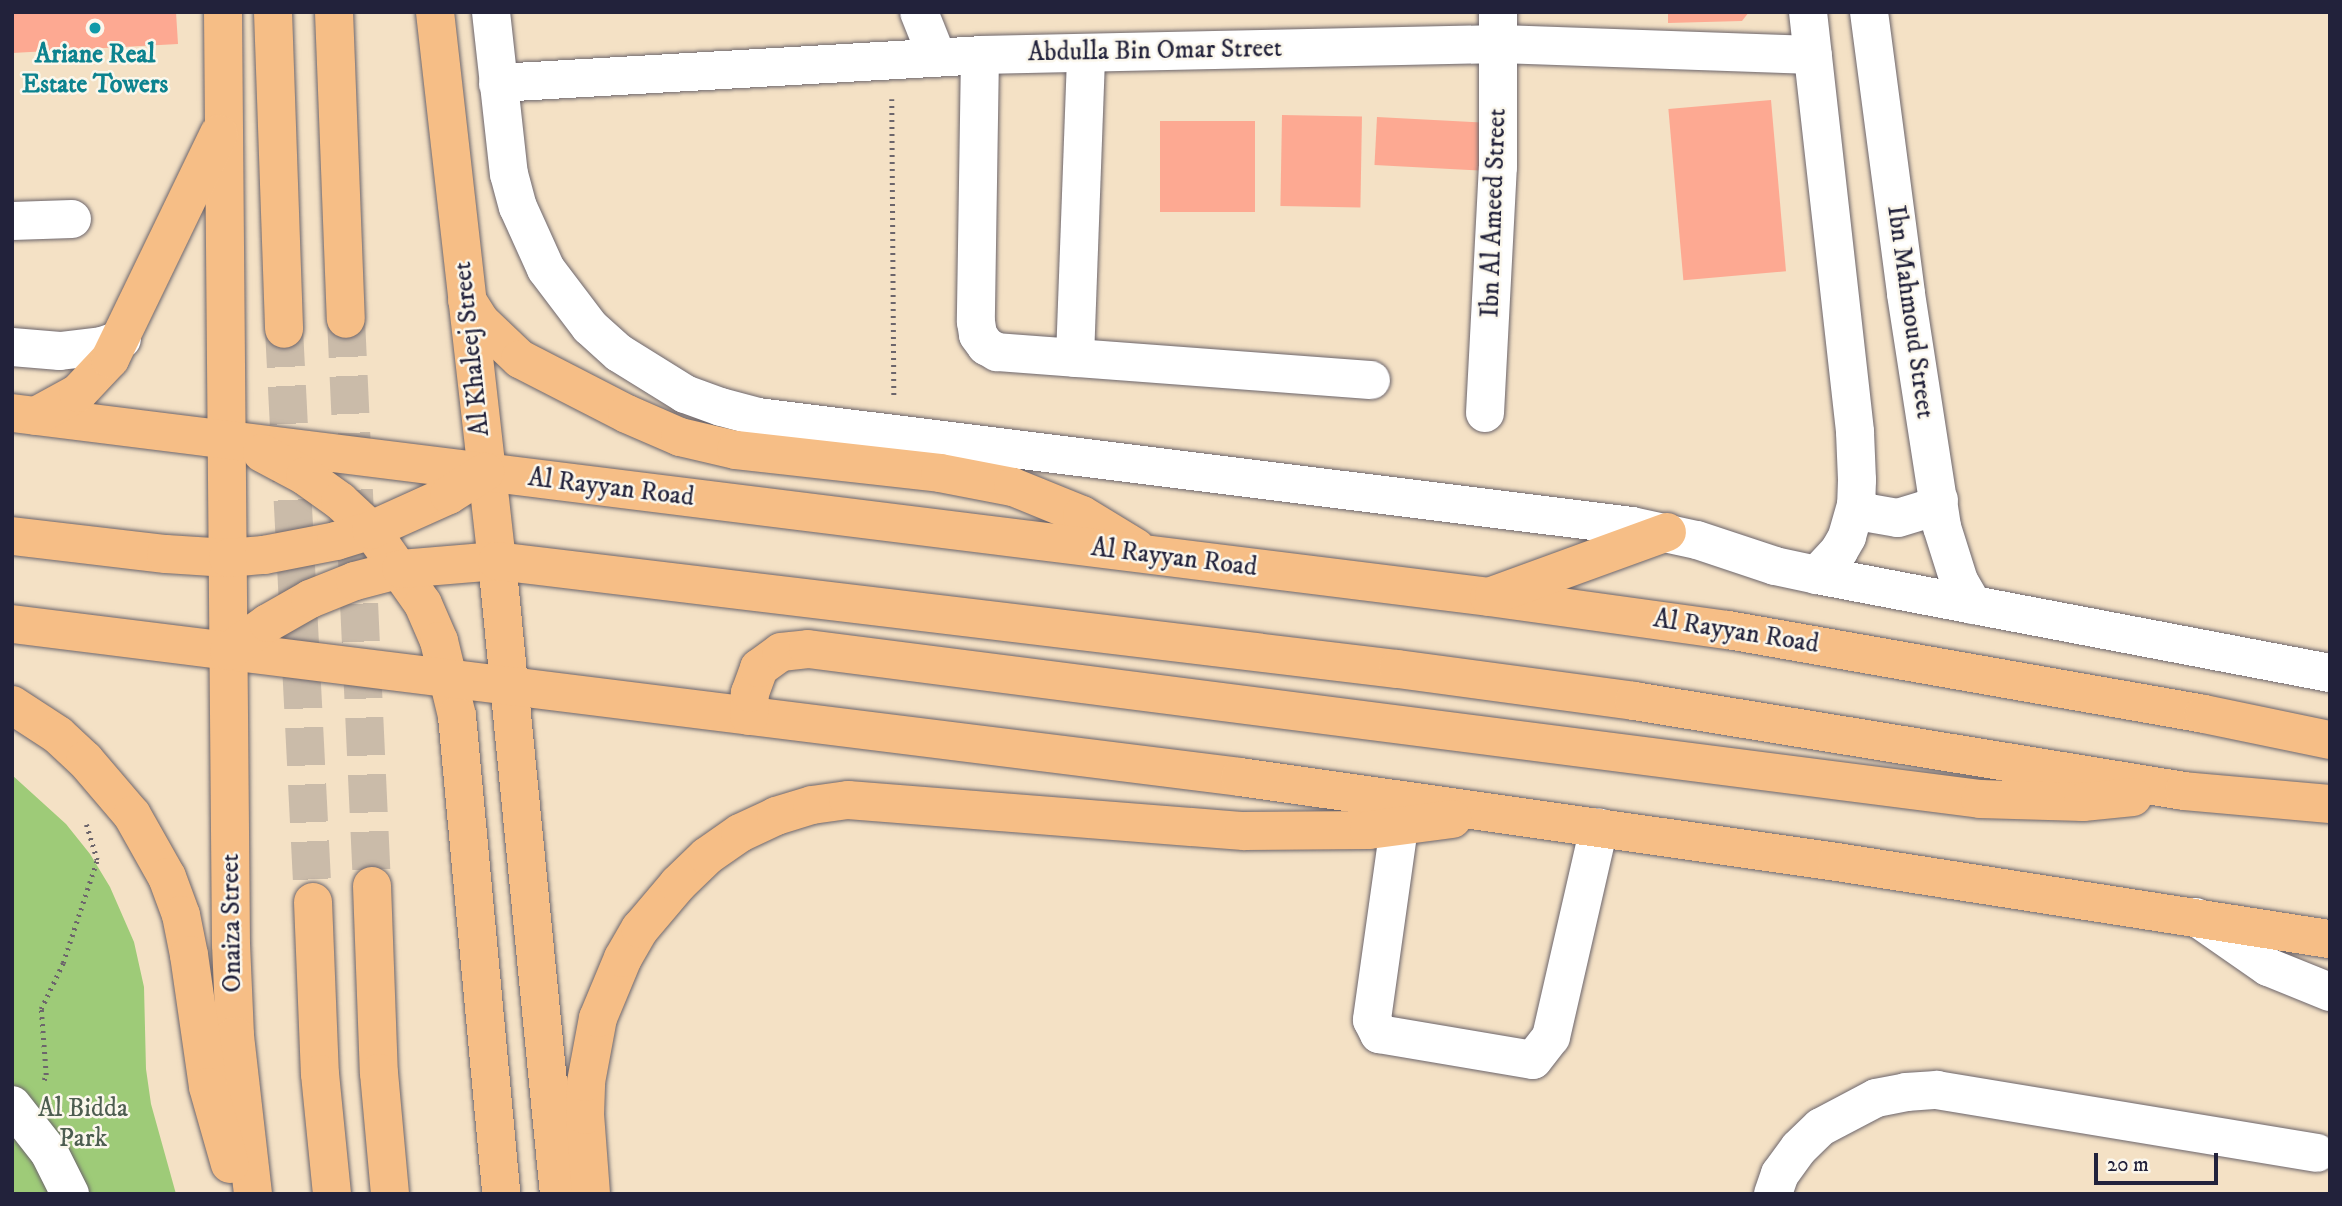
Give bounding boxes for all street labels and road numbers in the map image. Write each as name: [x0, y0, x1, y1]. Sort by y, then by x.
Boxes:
street label: Abdulla Bin Omar Street: [1028, 33, 1282, 69]
street label: Ibn Al Ameed Street: [1475, 108, 1513, 318]
street label: Ibn Mahmoud Street: [1880, 203, 1940, 421]
street label: Al Khaleej Street: [447, 260, 497, 438]
street label: Al Rayyan Road: [526, 462, 696, 514]
street label: Al Rayyan Road: [1089, 532, 1259, 584]
street label: Al Rayyan Road: [1651, 604, 1821, 660]
street label: Onaiza Street: [215, 853, 249, 993]

